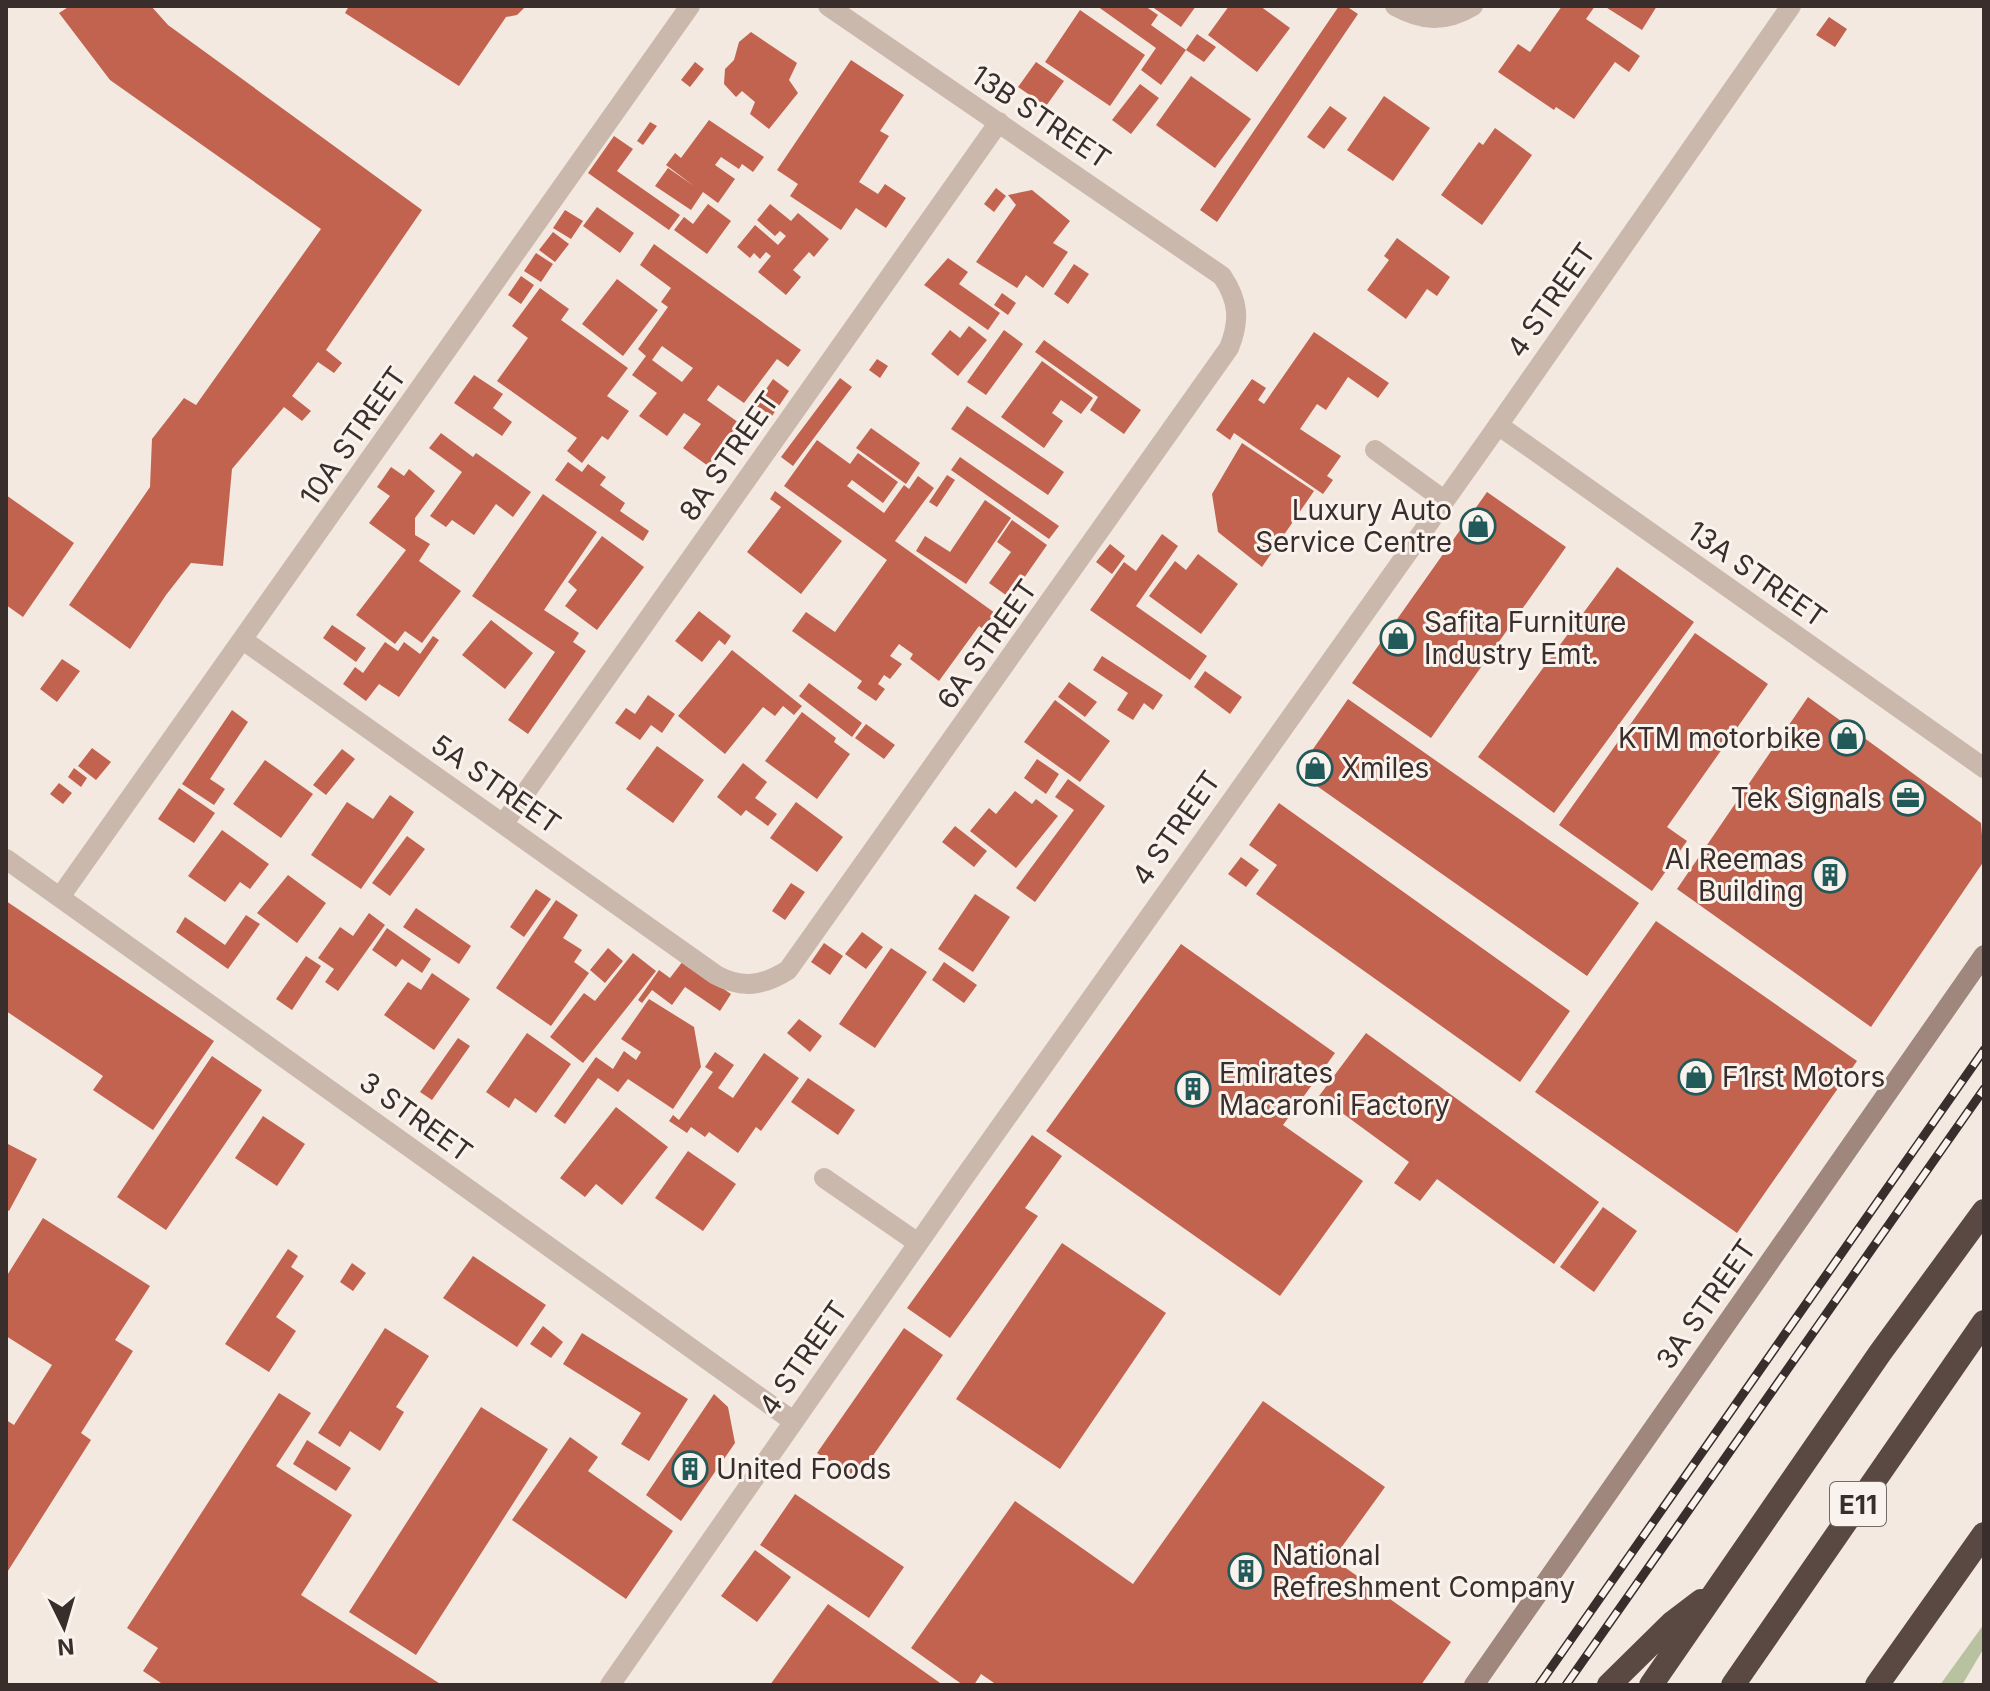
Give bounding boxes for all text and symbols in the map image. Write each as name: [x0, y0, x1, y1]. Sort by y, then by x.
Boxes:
street label: 13B STREET: [965, 58, 1117, 176]
street label: 4 STREET: [1499, 236, 1603, 364]
street label: 10A STREET: [293, 360, 413, 512]
street label: 8A STREET: [672, 385, 786, 527]
place label: Luxury Auto Service Centre: [1255, 493, 1452, 559]
shop icon: Luxury Auto Service Centre: [1459, 507, 1497, 545]
street label: 13A STREET: [1681, 514, 1833, 634]
street label: 6A STREET: [930, 573, 1044, 715]
place label: Safita Furniture Industry Emt.: [1424, 605, 1626, 671]
shop icon: Safita Furniture Industry Emt.: [1379, 619, 1417, 657]
shop icon: KTM motorbike: [1828, 719, 1866, 757]
place label: KTM motorbike: [1618, 721, 1821, 755]
street label: 5A STREET: [425, 727, 567, 841]
shop icon: Xmiles: [1296, 749, 1334, 787]
place label: Xmiles: [1341, 751, 1429, 785]
street label: 4 STREET: [1124, 764, 1228, 892]
office icon: Tek Signals: [1889, 779, 1927, 817]
place label: Tek Signals: [1731, 781, 1882, 815]
place label: Al Reemas Building: [1665, 842, 1804, 908]
building icon: Al Reemas Building: [1811, 856, 1849, 894]
place label: Emirates Macaroni Factory: [1219, 1056, 1450, 1122]
shop icon: F1rst Motors: [1677, 1058, 1715, 1096]
place label: F1rst Motors: [1722, 1060, 1885, 1094]
street label: 3 STREET: [353, 1065, 479, 1169]
building icon: Emirates Macaroni Factory: [1174, 1070, 1212, 1108]
street label: 3A STREET: [1649, 1233, 1763, 1375]
street label: 4 STREET: [751, 1294, 855, 1422]
building icon: United Foods: [671, 1450, 709, 1488]
place label: United Foods: [716, 1452, 891, 1486]
road number: E11: [1830, 1482, 1886, 1526]
place label: National Refreshment Company: [1272, 1538, 1575, 1604]
building icon: National Refreshment Company: [1227, 1552, 1265, 1590]
north arrow: [24, 1587, 104, 1667]
text: N: [56, 1633, 75, 1661]

